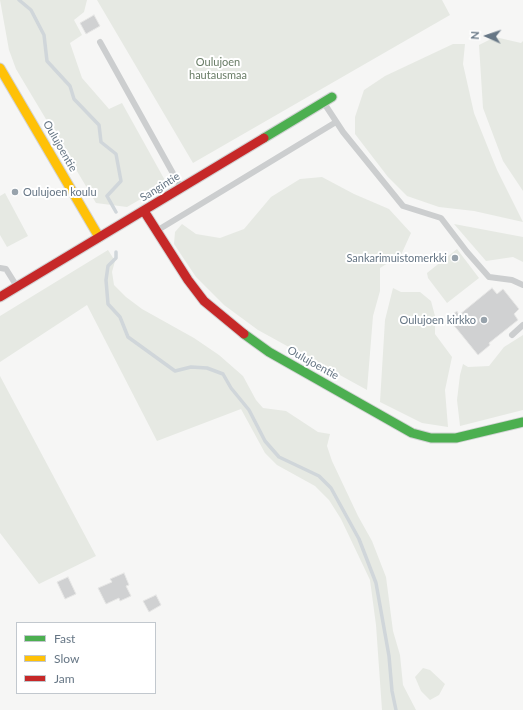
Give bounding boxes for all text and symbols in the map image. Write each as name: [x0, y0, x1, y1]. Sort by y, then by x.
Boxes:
north arrow: [467, 16, 507, 56]
text: N: [468, 31, 481, 40]
park label: Oulujoen hautausmaa: [189, 55, 247, 81]
street label: Oulujoentie: [40, 118, 80, 174]
street label: Sangintie: [138, 170, 182, 204]
place label: Oulujoen koulu: [23, 185, 97, 199]
marker: Oulujoen koulu: [10, 187, 20, 197]
place label: Sankarimuistomerkki: [346, 251, 447, 265]
marker: Sankarimuistomerkki: [450, 253, 460, 263]
place label: Oulujoen kirkko: [399, 313, 476, 327]
marker: Oulujoen kirkko: [479, 315, 489, 325]
street label: Oulujoentie: [285, 343, 341, 383]
legend: [16, 622, 156, 694]
text: Fast: [54, 631, 75, 646]
text: Slow: [54, 651, 79, 666]
text: Jam: [54, 671, 75, 686]

